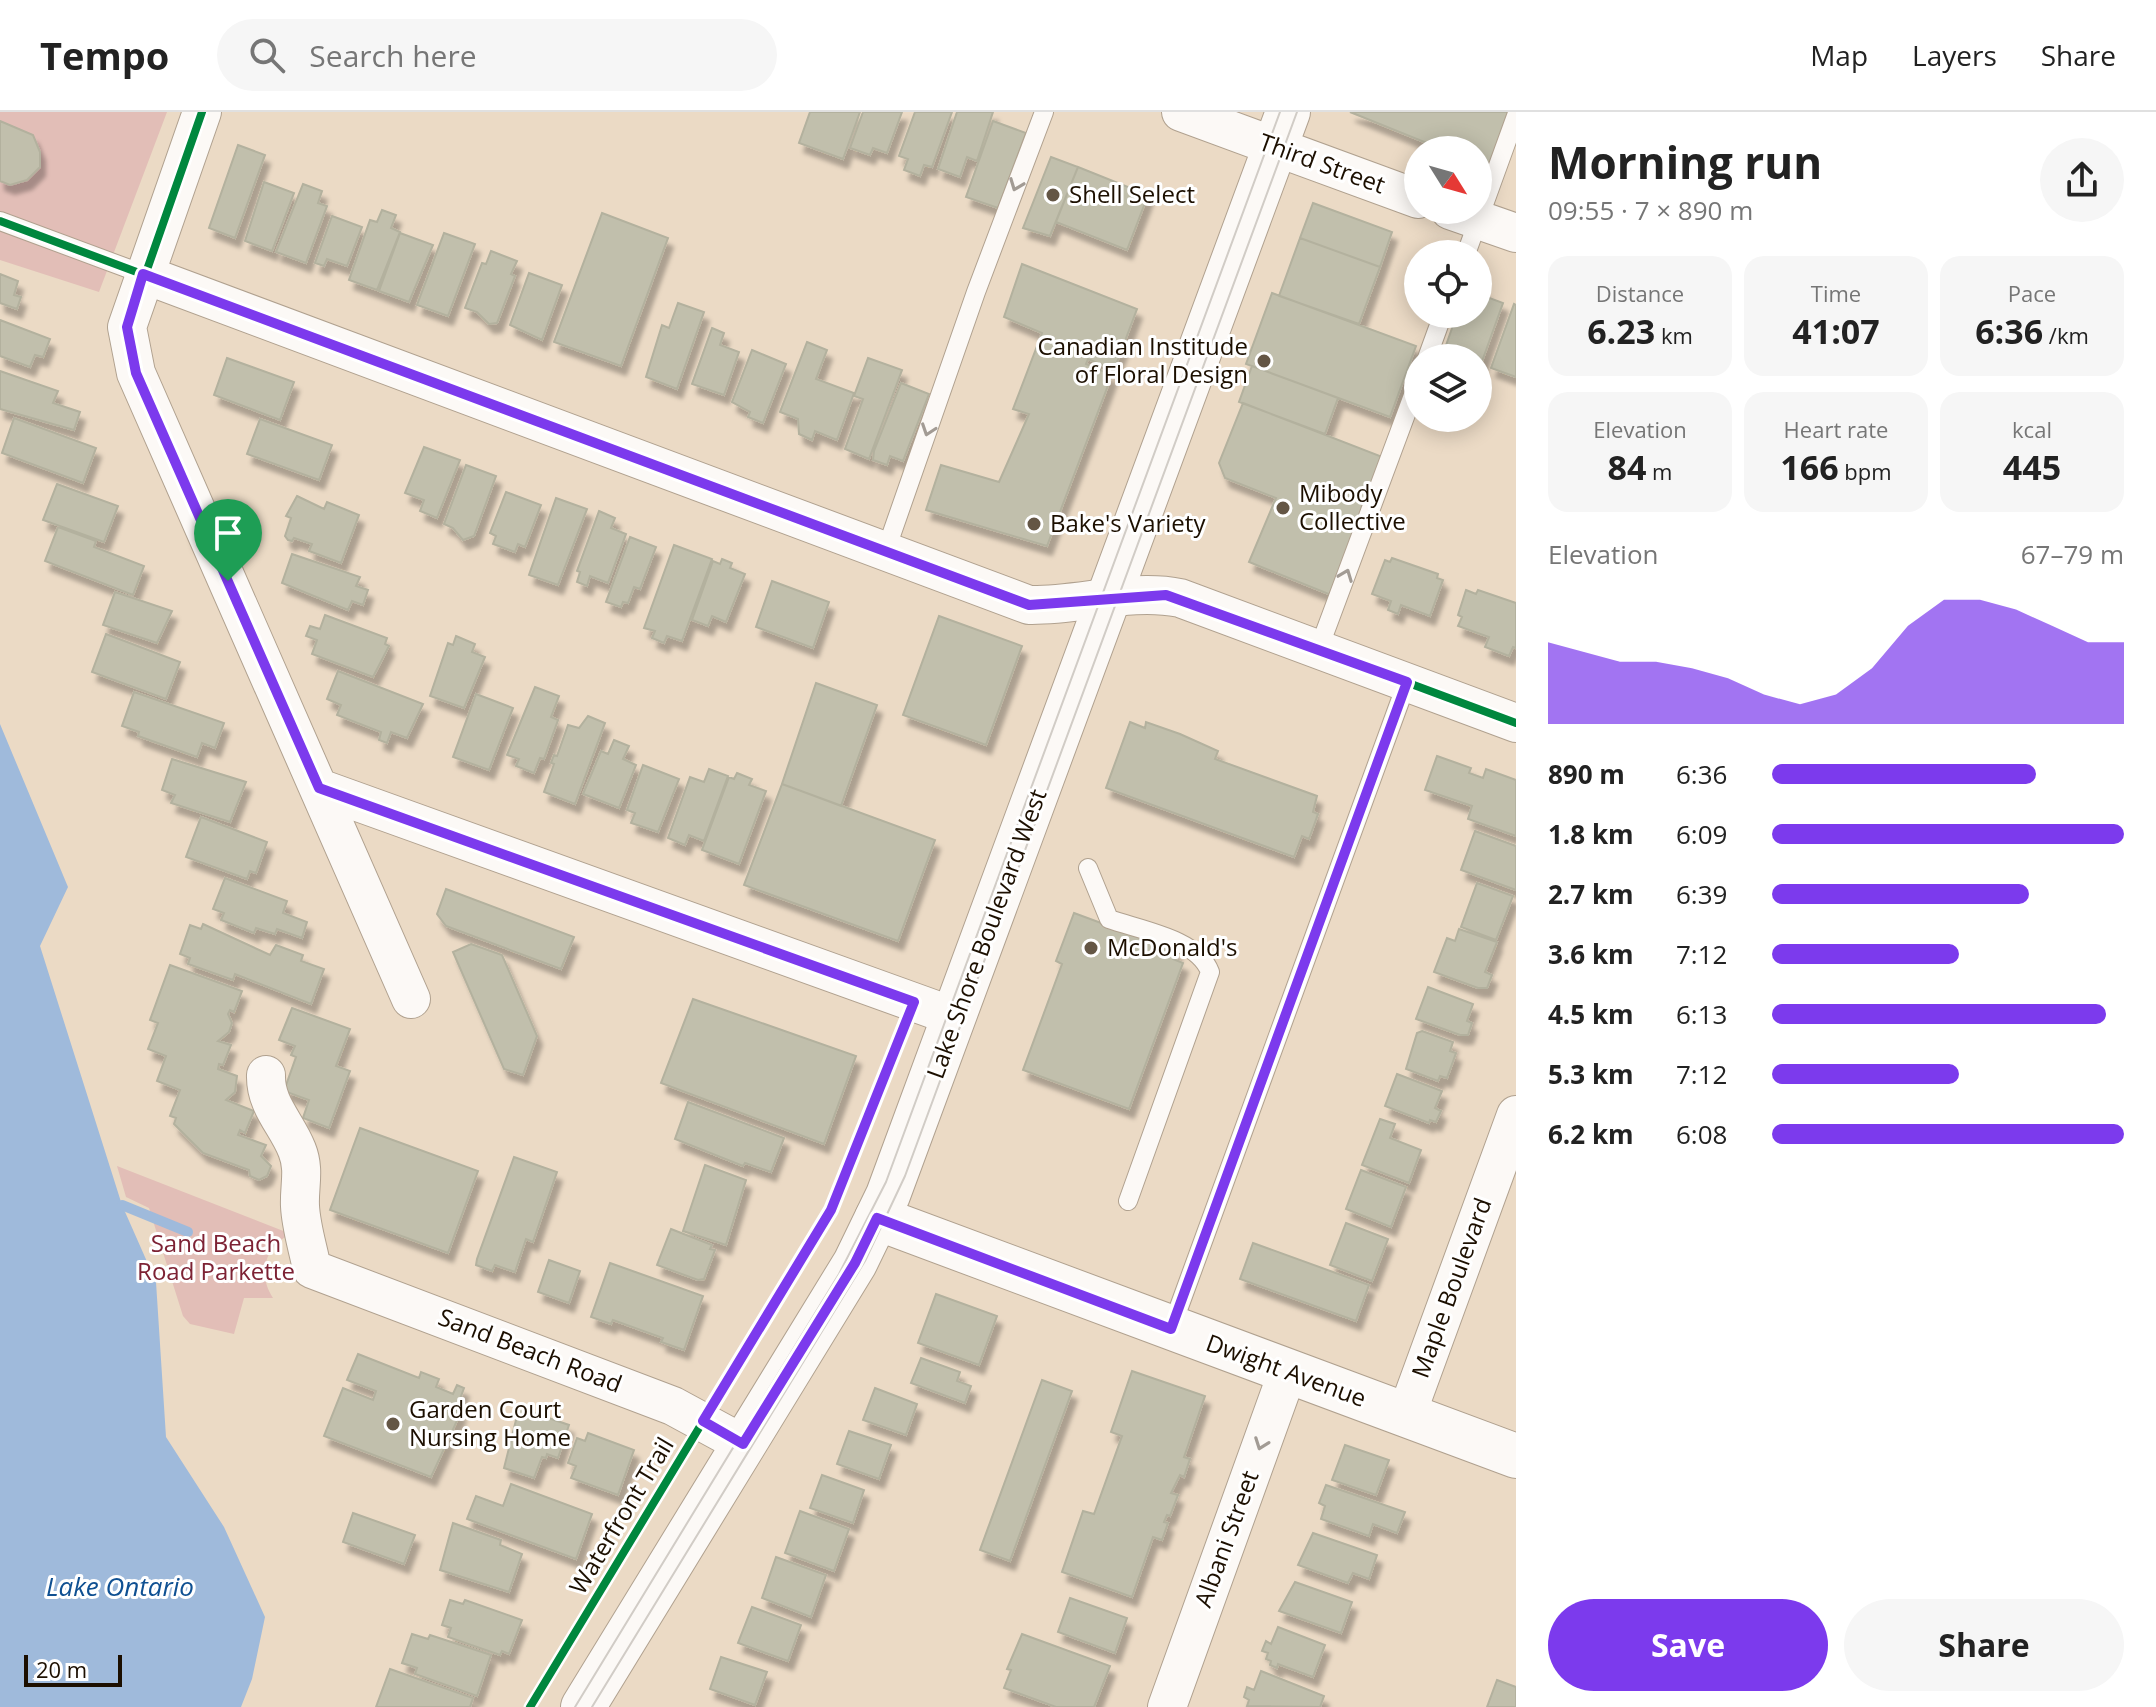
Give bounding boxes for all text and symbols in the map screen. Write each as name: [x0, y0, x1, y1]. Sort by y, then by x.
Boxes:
search box: [217, 19, 777, 91]
text: Tempo: [40, 29, 169, 81]
icon: search: [245, 33, 289, 77]
text: Search here: [309, 35, 477, 76]
text: Map: [1810, 36, 1868, 74]
text: Layers: [1912, 36, 1997, 74]
text: Share: [2041, 36, 2116, 74]
street label: Third Street: [1255, 125, 1390, 201]
text: Morning run: [1548, 132, 1822, 192]
north arrow: [1404, 136, 1492, 224]
map controls: [1404, 136, 1492, 432]
button: share: [2040, 138, 2124, 222]
one-way arrow: [1009, 177, 1026, 191]
place label: Shell Select: [1069, 177, 1195, 210]
marker: Shell Select: [1044, 186, 1062, 204]
text: 09:55 · 7 × 890 m: [1548, 192, 1753, 228]
button: locate: [1404, 240, 1492, 328]
text: Distance: [1596, 278, 1684, 308]
text: Time: [1811, 278, 1861, 308]
text: Pace: [2008, 278, 2056, 308]
text: 6.23: [1587, 308, 1655, 354]
text: 41:07: [1792, 308, 1880, 354]
text: 6:36: [1975, 308, 2043, 354]
text: km: [1655, 320, 1693, 350]
text: /km: [2043, 320, 2089, 350]
place label: Canadian Institude of Floral Design: [1038, 329, 1248, 390]
button: layers: [1404, 344, 1492, 432]
marker: Canadian Institude of Floral Design: [1255, 352, 1273, 370]
text: Elevation: [1593, 414, 1687, 444]
text: Heart rate: [1784, 414, 1888, 444]
text: kcal: [2012, 414, 2052, 444]
one-way arrow: [921, 422, 937, 436]
text: 84: [1608, 444, 1646, 490]
text: 166: [1780, 444, 1839, 490]
text: 445: [2003, 444, 2061, 490]
text: m: [1646, 456, 1672, 486]
text: bpm: [1839, 456, 1892, 486]
place label: Mibody Collective: [1299, 476, 1406, 537]
pin: [194, 499, 262, 581]
marker: Mibody Collective: [1274, 499, 1292, 517]
place label: Bake's Variety: [1050, 506, 1206, 539]
icon: arrive: [206, 511, 250, 555]
marker: Bake's Variety: [1025, 515, 1043, 533]
text: Elevation: [1548, 536, 1658, 572]
text: 67–79 m: [2021, 536, 2124, 572]
one-way arrow: [1336, 569, 1353, 583]
text: 890 m: [1548, 756, 1625, 792]
text: 6:36: [1676, 756, 1727, 792]
street label: Lake Shore Boulevard West: [918, 784, 1053, 1083]
text: 1.8 km: [1548, 816, 1634, 852]
text: 6:09: [1676, 816, 1727, 852]
text: 2.7 km: [1548, 876, 1634, 912]
text: 6:39: [1676, 876, 1727, 912]
place label: McDonald's: [1107, 930, 1237, 963]
text: 3.6 km: [1548, 936, 1634, 972]
text: 7:12: [1676, 936, 1727, 972]
marker: McDonald's: [1082, 939, 1100, 957]
text: 4.5 km: [1548, 996, 1634, 1032]
text: 6:13: [1676, 996, 1727, 1032]
text: 5.3 km: [1548, 1056, 1634, 1092]
text: 7:12: [1676, 1056, 1727, 1092]
text: 6.2 km: [1548, 1116, 1634, 1152]
text: 6:08: [1676, 1116, 1727, 1152]
street label: Maple Boulevard: [1403, 1193, 1498, 1382]
park label: Sand Beach Road Parkette: [137, 1226, 295, 1287]
street label: Sand Beach Road: [434, 1299, 627, 1400]
street label: Dwight Avenue: [1202, 1325, 1371, 1414]
place label: Garden Court Nursing Home: [409, 1392, 571, 1453]
marker: Garden Court Nursing Home: [384, 1415, 402, 1433]
street label: Waterfront Trail: [561, 1431, 681, 1600]
one-way arrow: [1255, 1437, 1271, 1451]
street label: Albani Street: [1186, 1466, 1266, 1611]
water label: Lake Ontario: [46, 1568, 194, 1604]
button: Save: [1548, 1599, 1828, 1691]
button: Share: [1844, 1599, 2124, 1691]
scale bar: [24, 1651, 122, 1687]
text: 20 m: [36, 1654, 87, 1684]

